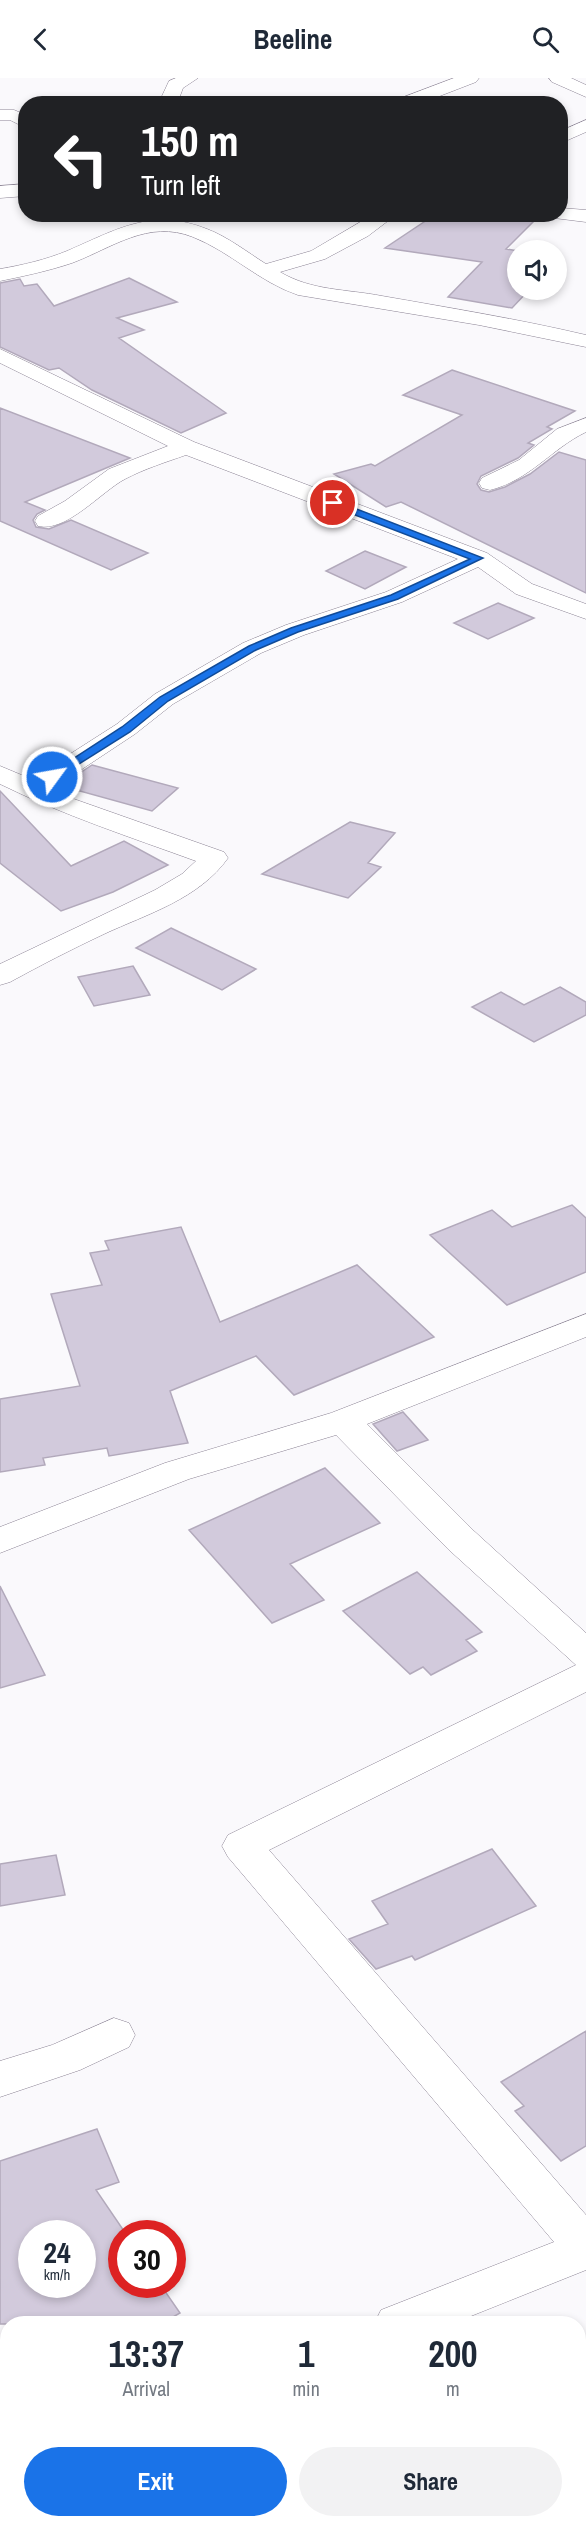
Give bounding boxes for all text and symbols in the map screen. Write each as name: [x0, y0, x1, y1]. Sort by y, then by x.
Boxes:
text: Beeline: [254, 21, 332, 57]
icon: back: [24, 23, 57, 56]
icon: search: [529, 23, 562, 56]
text: 150 m: [141, 113, 239, 169]
icon: left: [42, 120, 120, 198]
text: Turn left: [141, 167, 220, 203]
map controls: [507, 240, 567, 300]
button: sound: [507, 240, 567, 300]
pin: [307, 477, 358, 528]
icon: arrive: [316, 486, 349, 519]
position arrow: [20, 745, 84, 809]
speed limit sign: 30: [108, 2220, 186, 2298]
text: 24: [43, 2232, 71, 2272]
text: km/h: [44, 2264, 70, 2285]
text: 13:37: [108, 2330, 184, 2378]
text: 1: [298, 2330, 314, 2378]
text: 200: [428, 2330, 478, 2378]
text: Arrival: [123, 2375, 170, 2402]
text: min: [292, 2375, 320, 2402]
text: m: [446, 2375, 460, 2402]
button: Exit: [24, 2447, 287, 2516]
button: Share: [299, 2447, 562, 2516]

